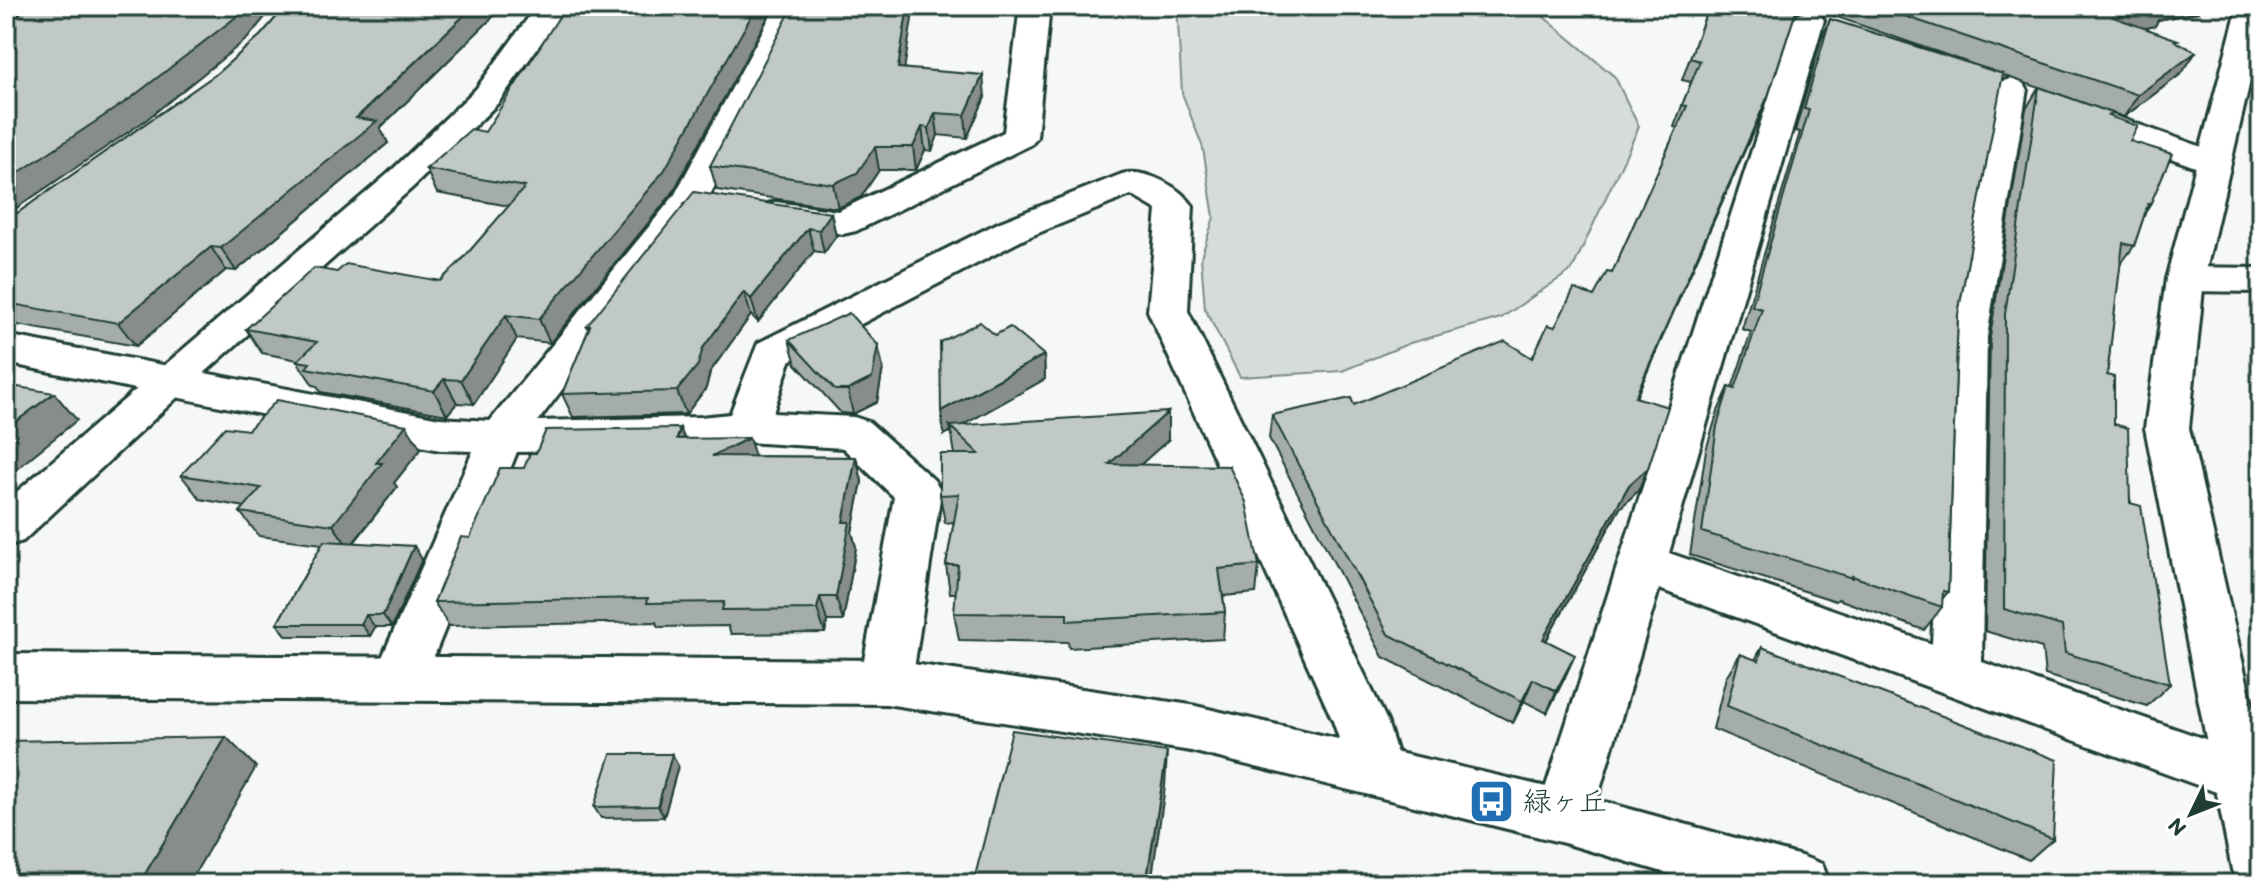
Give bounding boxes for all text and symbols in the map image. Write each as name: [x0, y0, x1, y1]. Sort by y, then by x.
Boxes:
north arrow: [2151, 774, 2231, 854]
bus stop icon: 緑ヶ丘: [1468, 777, 1516, 825]
place label: 緑ヶ丘: [1523, 784, 1607, 818]
text: N: [2162, 813, 2192, 842]

